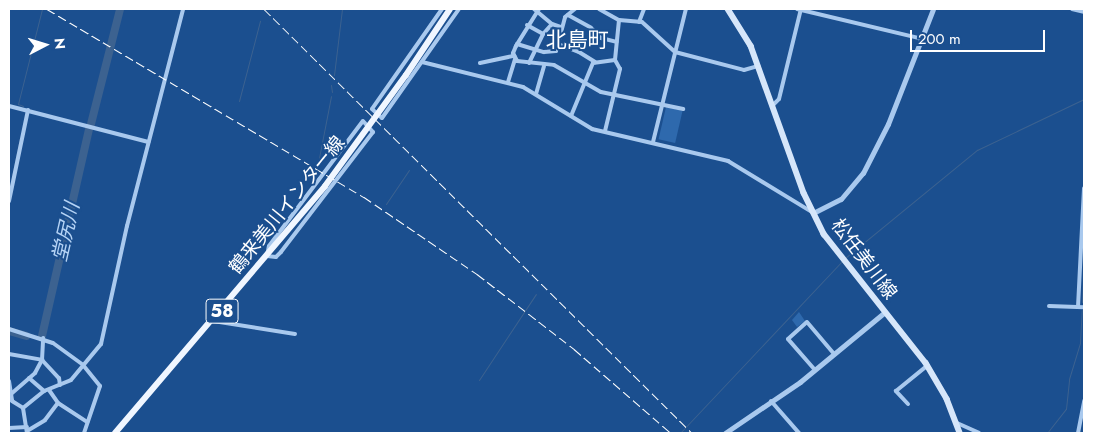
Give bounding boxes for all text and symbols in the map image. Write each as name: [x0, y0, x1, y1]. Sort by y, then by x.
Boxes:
north arrow: [20, 20, 70, 70]
scale bar: [913, 20, 1048, 52]
district label: 北島町: [546, 27, 608, 53]
text: 200 m: [918, 28, 961, 50]
text: N: [49, 37, 70, 50]
street label: 鶴来美川インター線: [224, 131, 350, 279]
water label: 堂尻川: [48, 200, 84, 264]
street label: 松任美川線: [826, 214, 902, 304]
road number: 58: [204, 296, 240, 326]

